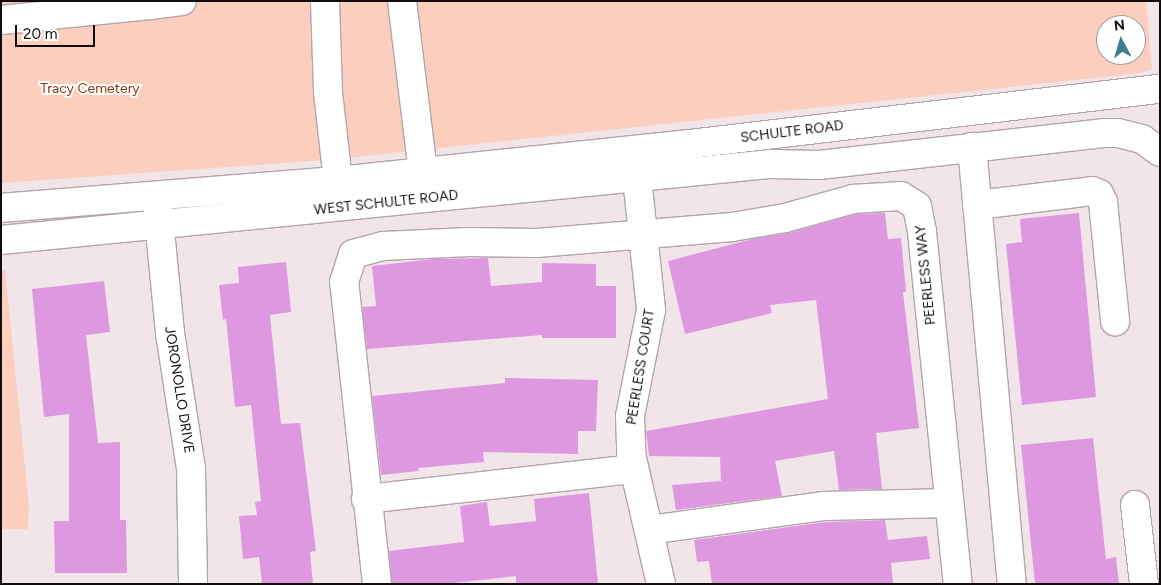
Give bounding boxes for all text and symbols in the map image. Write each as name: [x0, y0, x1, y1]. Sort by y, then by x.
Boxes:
scale bar: [18, 15, 98, 47]
north arrow: [1096, 15, 1146, 65]
text: N: [1113, 17, 1126, 35]
text: 20 m: [23, 25, 57, 43]
park label: Tracy Cemetery: [40, 81, 140, 97]
street label: SCHULTE ROAD: [740, 117, 844, 147]
street label: WEST SCHULTE ROAD: [313, 187, 459, 219]
street label: PEERLESS WAY: [912, 224, 940, 326]
street label: PEERLESS COURT: [624, 308, 658, 426]
street label: JORONOLLO DRIVE: [161, 325, 197, 455]

